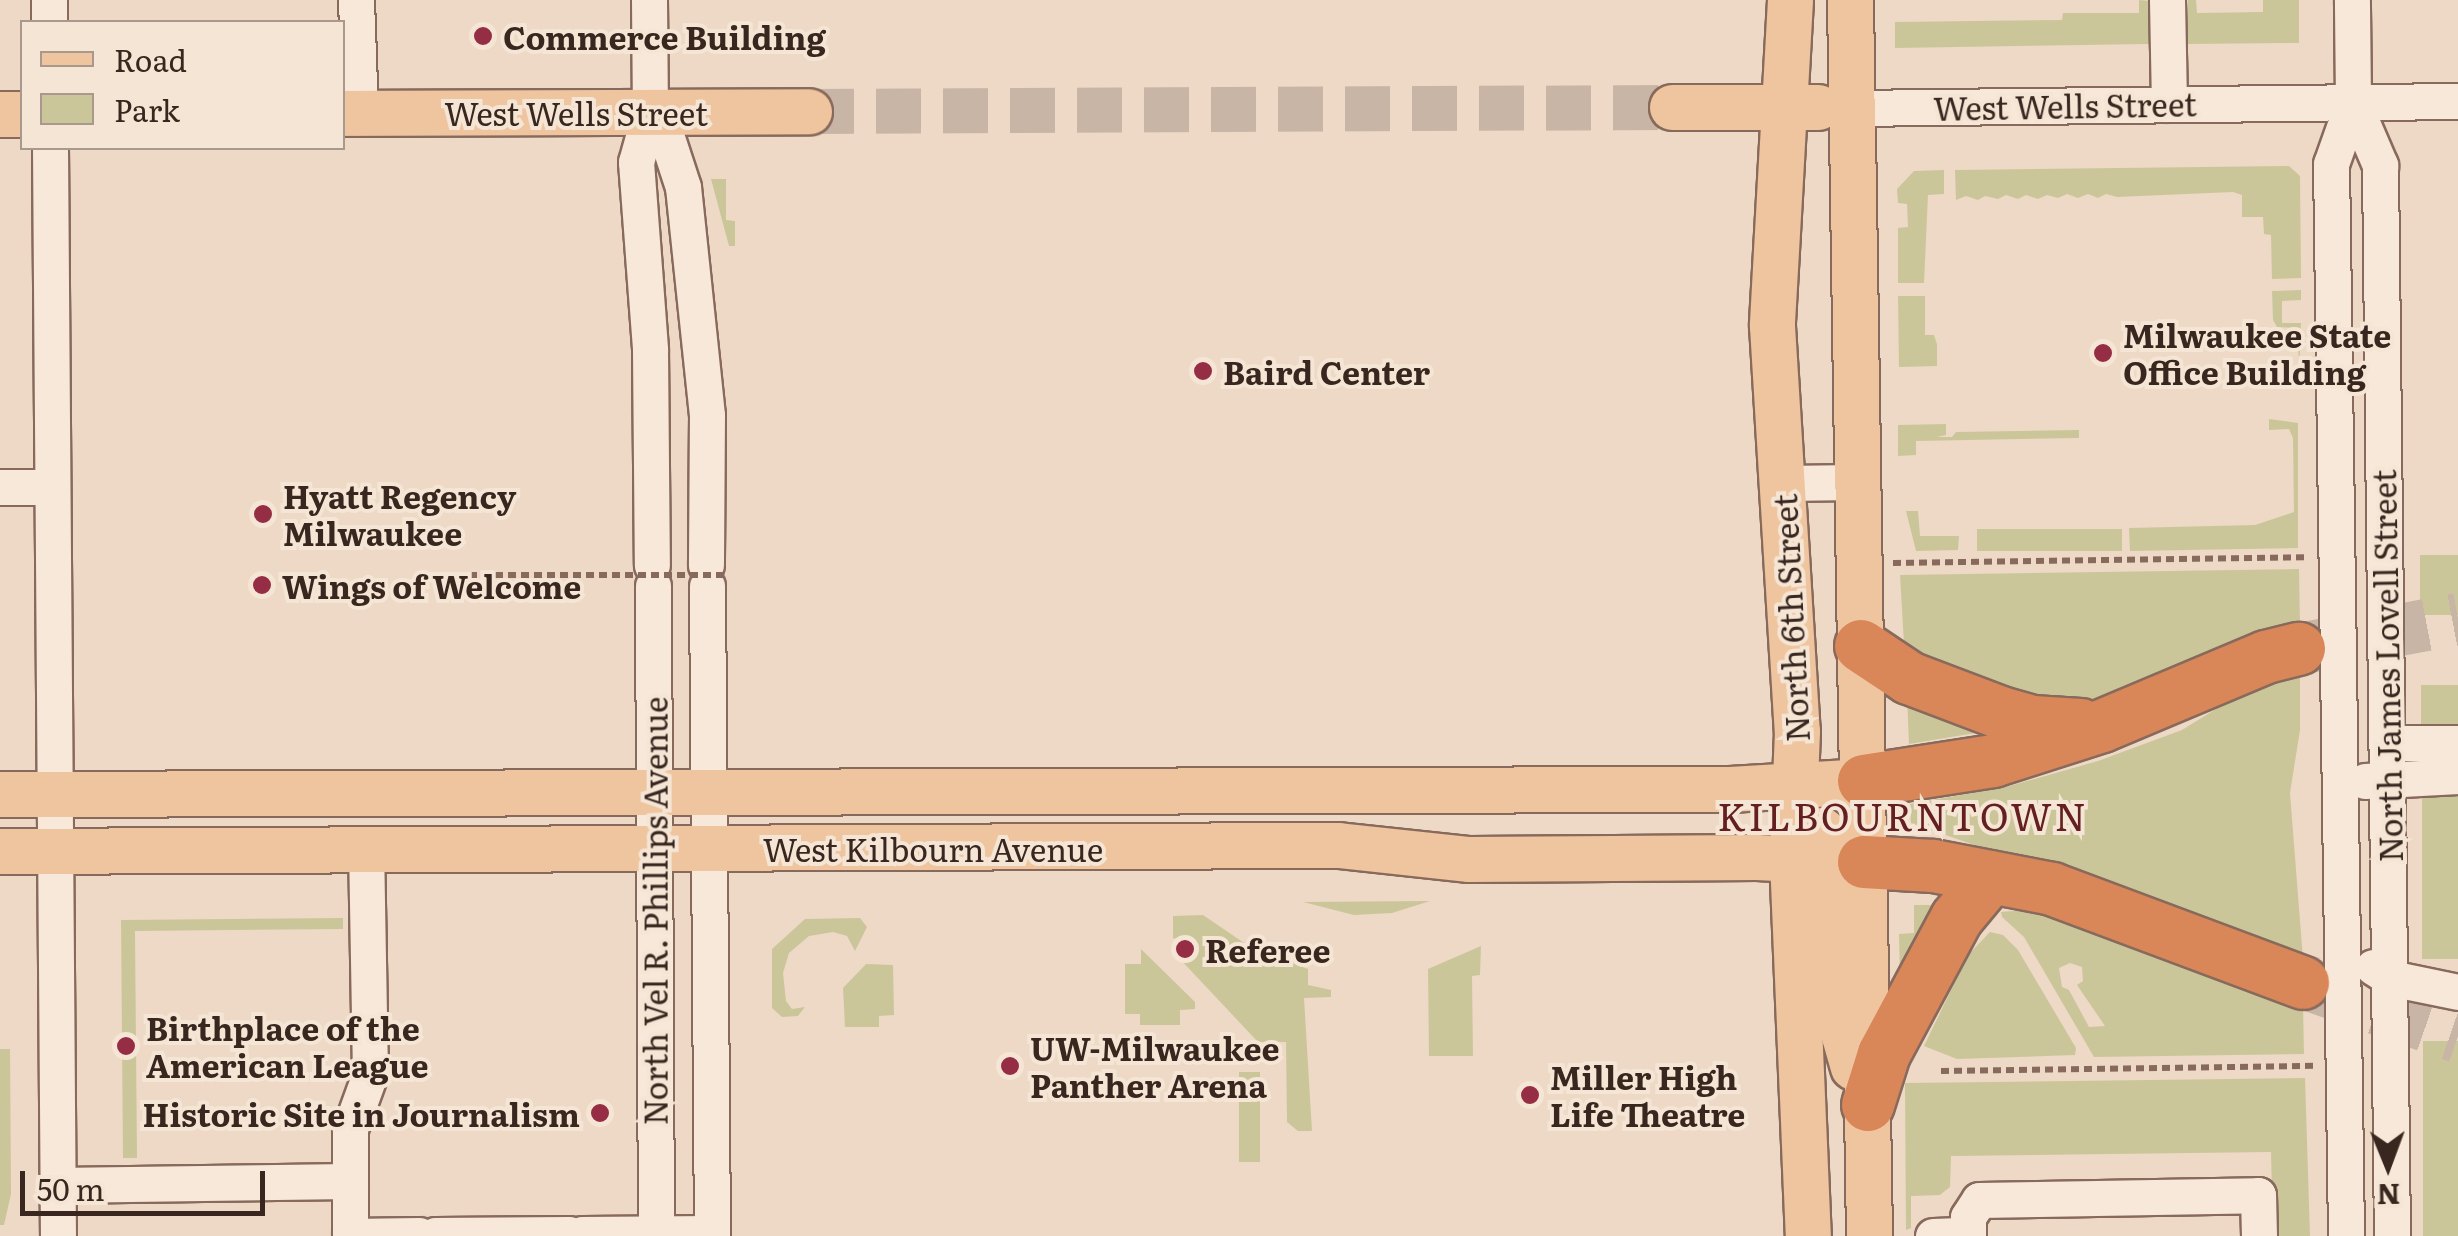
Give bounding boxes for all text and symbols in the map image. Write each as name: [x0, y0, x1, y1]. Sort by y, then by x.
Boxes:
place label: Commerce Building: [503, 17, 826, 55]
legend: [20, 20, 345, 150]
marker: Commerce Building: [472, 25, 494, 47]
text: Road: [114, 37, 187, 81]
street label: West Wells Street: [1933, 84, 2197, 126]
text: Park: [114, 87, 180, 131]
street label: West Wells Street: [444, 93, 708, 131]
place label: Milwaukee State Office Building: [2123, 316, 2391, 391]
marker: Milwaukee State Office Building: [2092, 342, 2114, 364]
place label: Baird Center: [1223, 352, 1430, 390]
marker: Baird Center: [1192, 360, 1214, 382]
street label: North James Lovell Street: [2363, 469, 2409, 863]
place label: Hyatt Regency Milwaukee: [283, 477, 516, 552]
street label: North 6th Street: [1764, 493, 1816, 743]
marker: Hyatt Regency Milwaukee: [252, 503, 274, 525]
place label: Wings of Welcome: [282, 566, 581, 604]
marker: Wings of Welcome: [251, 574, 273, 596]
street label: North Vel R. Phillips Avenue: [635, 697, 673, 1125]
district label: KILBOURNTOWN: [1717, 792, 2089, 838]
street label: West Kilbourn Avenue: [763, 829, 1103, 867]
place label: Referee: [1205, 930, 1330, 968]
marker: Referee: [1174, 938, 1196, 960]
place label: Birthplace of the American League: [146, 1009, 429, 1084]
place label: UW-Milwaukee Panther Arena: [1030, 1029, 1280, 1104]
marker: Birthplace of the American League: [115, 1035, 137, 1057]
marker: UW-Milwaukee Panther Arena: [999, 1055, 1021, 1077]
place label: Miller High Life Theatre: [1550, 1058, 1745, 1133]
marker: Miller High Life Theatre: [1519, 1084, 1541, 1106]
place label: Historic Site in Journalism: [143, 1094, 580, 1132]
marker: Historic Site in Journalism: [589, 1102, 611, 1124]
north arrow: [2338, 1116, 2438, 1216]
scale bar: [25, 1151, 270, 1213]
text: 50 m: [37, 1166, 105, 1210]
text: N: [2376, 1175, 2401, 1217]

